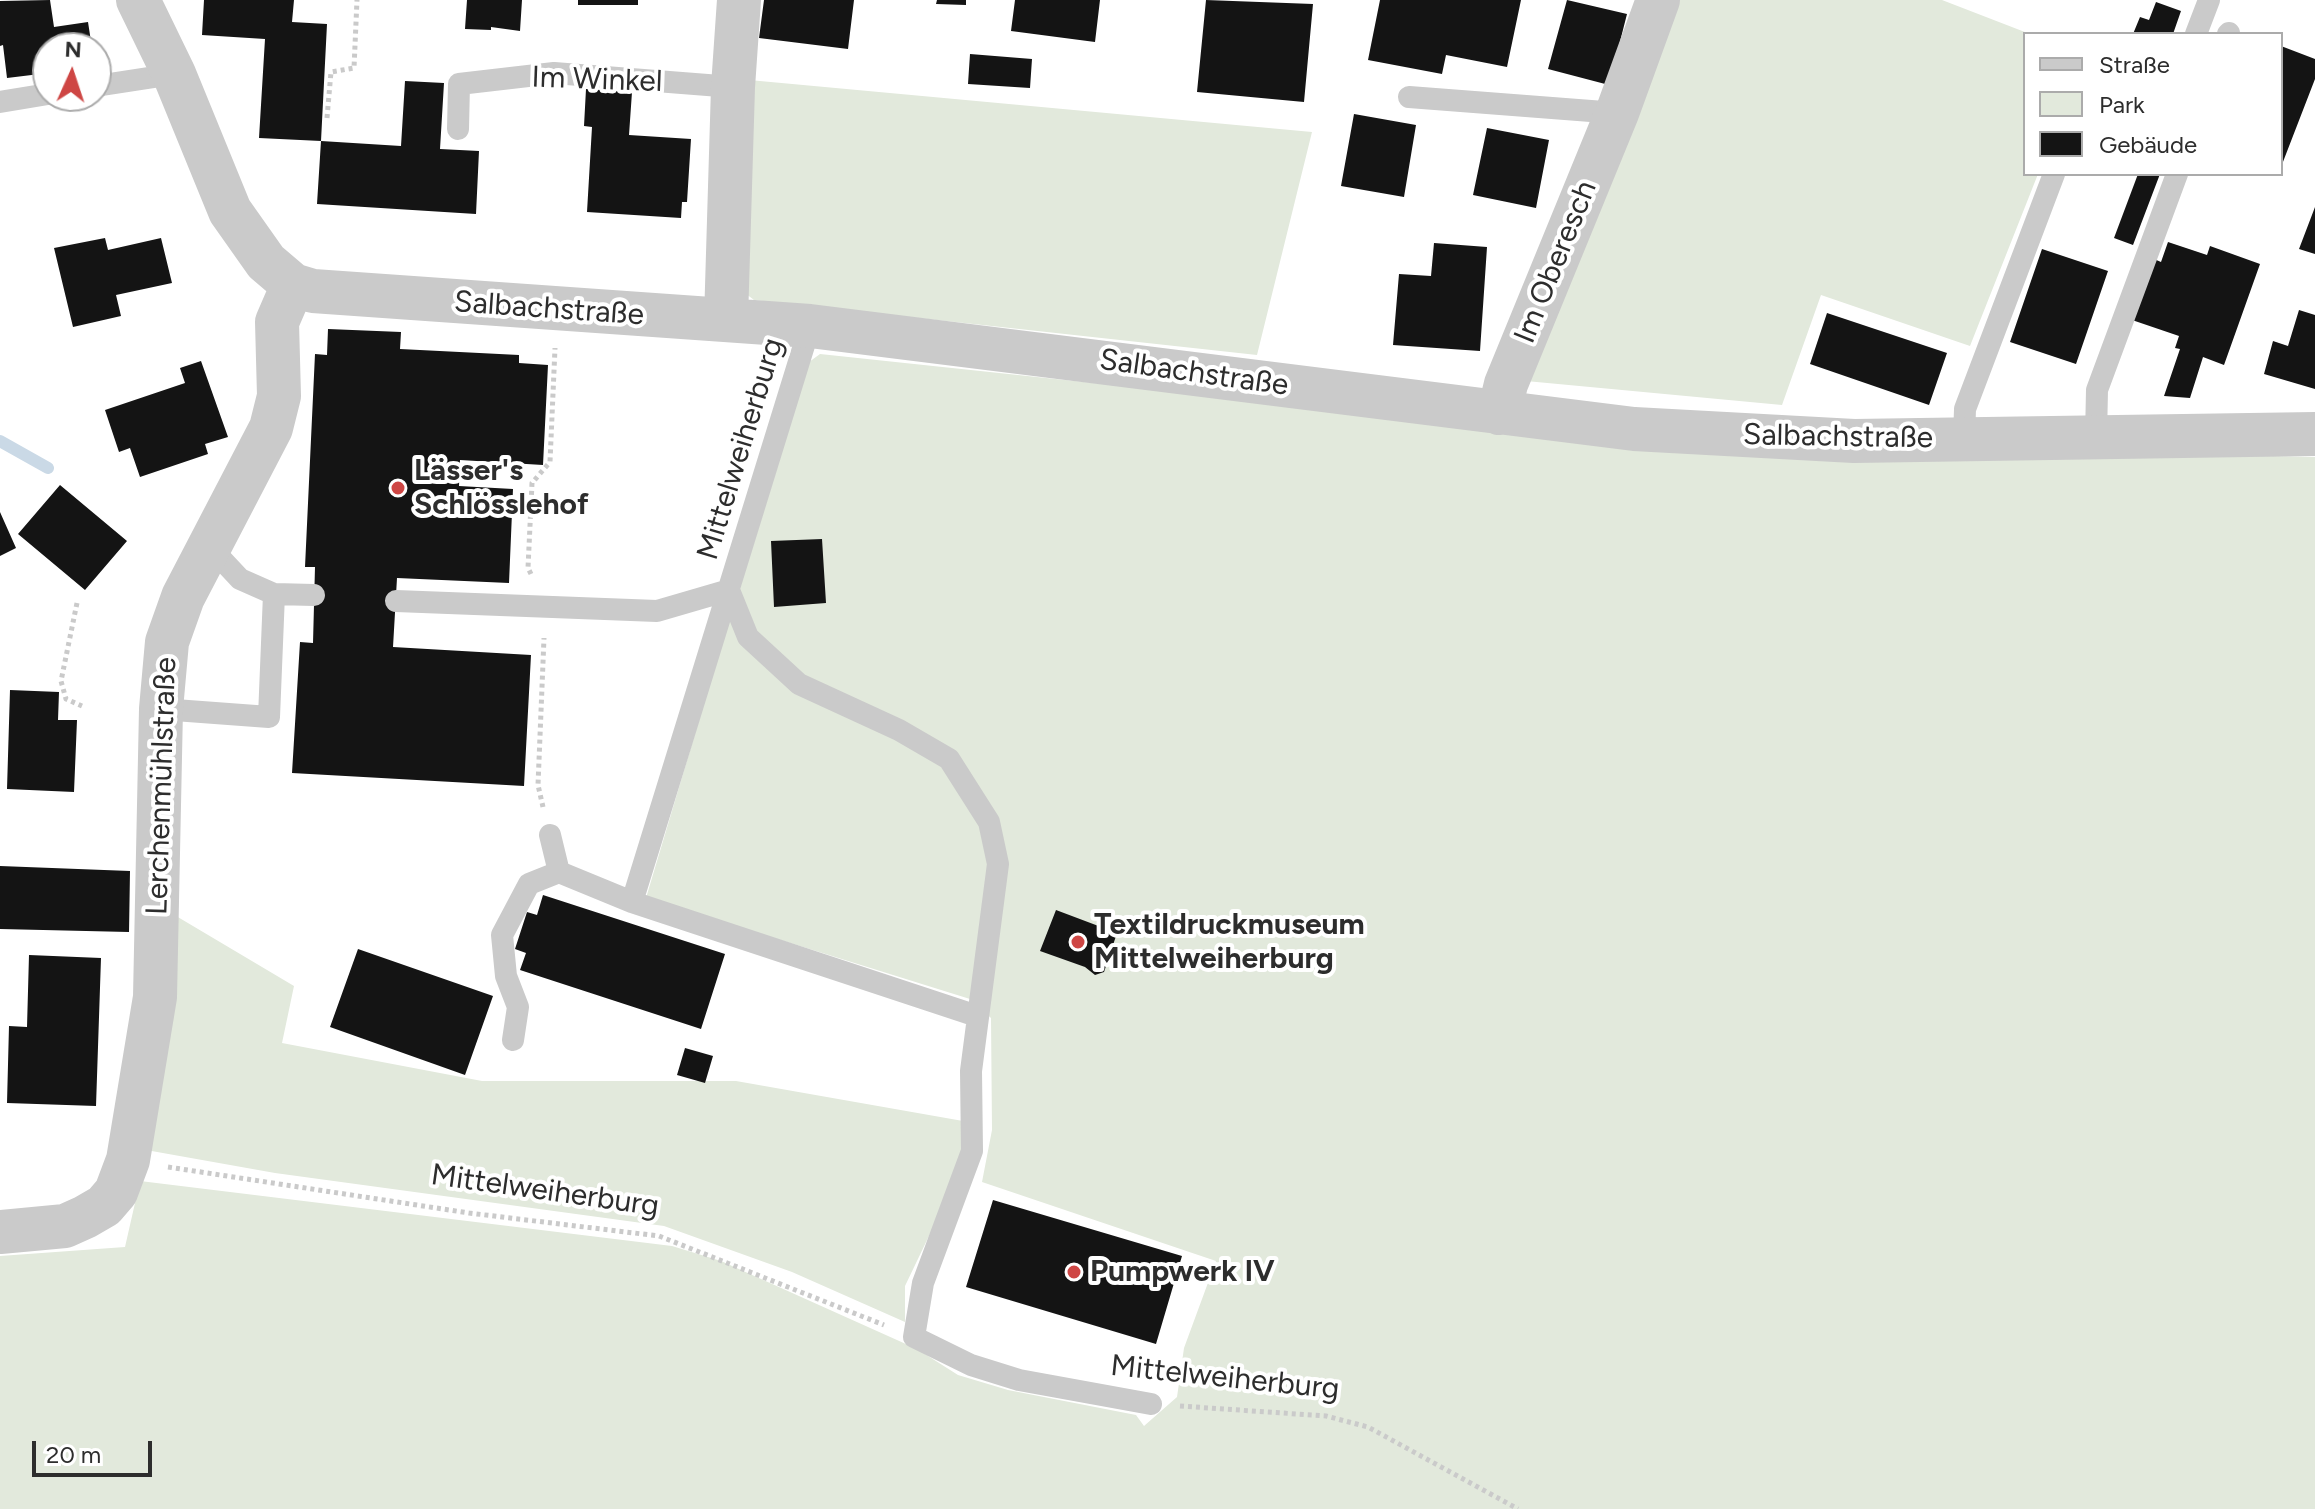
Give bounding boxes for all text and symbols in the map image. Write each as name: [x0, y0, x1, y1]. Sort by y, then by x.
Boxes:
north arrow: [32, 32, 112, 112]
legend: [2023, 32, 2283, 176]
text: N: [64, 36, 82, 63]
text: Straße: [2099, 50, 2170, 79]
street label: Im Winkel: [531, 60, 663, 100]
text: Park: [2099, 90, 2145, 119]
text: Gebäude: [2099, 130, 2197, 159]
street label: Im Oberesch: [1507, 176, 1605, 348]
street label: Salbachstraße: [453, 284, 645, 334]
street label: Mittelweiherburg: [690, 334, 792, 564]
street label: Salbachstraße: [1097, 342, 1291, 404]
street label: Salbachstraße: [1743, 417, 1933, 457]
place label: Lässer's Schlösslehof: [414, 453, 589, 524]
marker: Lässer's Schlösslehof: [389, 479, 407, 497]
street label: Lerchenmühlstraße: [140, 657, 184, 915]
place label: Textildruckmuseum Mittelweiherburg: [1094, 907, 1365, 978]
marker: Textildruckmuseum Mittelweiherburg: [1069, 933, 1087, 951]
street label: Mittelweiherburg: [429, 1157, 661, 1225]
place label: Pumpwerk IV: [1090, 1254, 1275, 1290]
marker: Pumpwerk IV: [1065, 1263, 1083, 1281]
street label: Mittelweiherburg: [1109, 1348, 1341, 1408]
scale bar: [36, 1425, 156, 1475]
text: 20 m: [46, 1440, 101, 1469]

